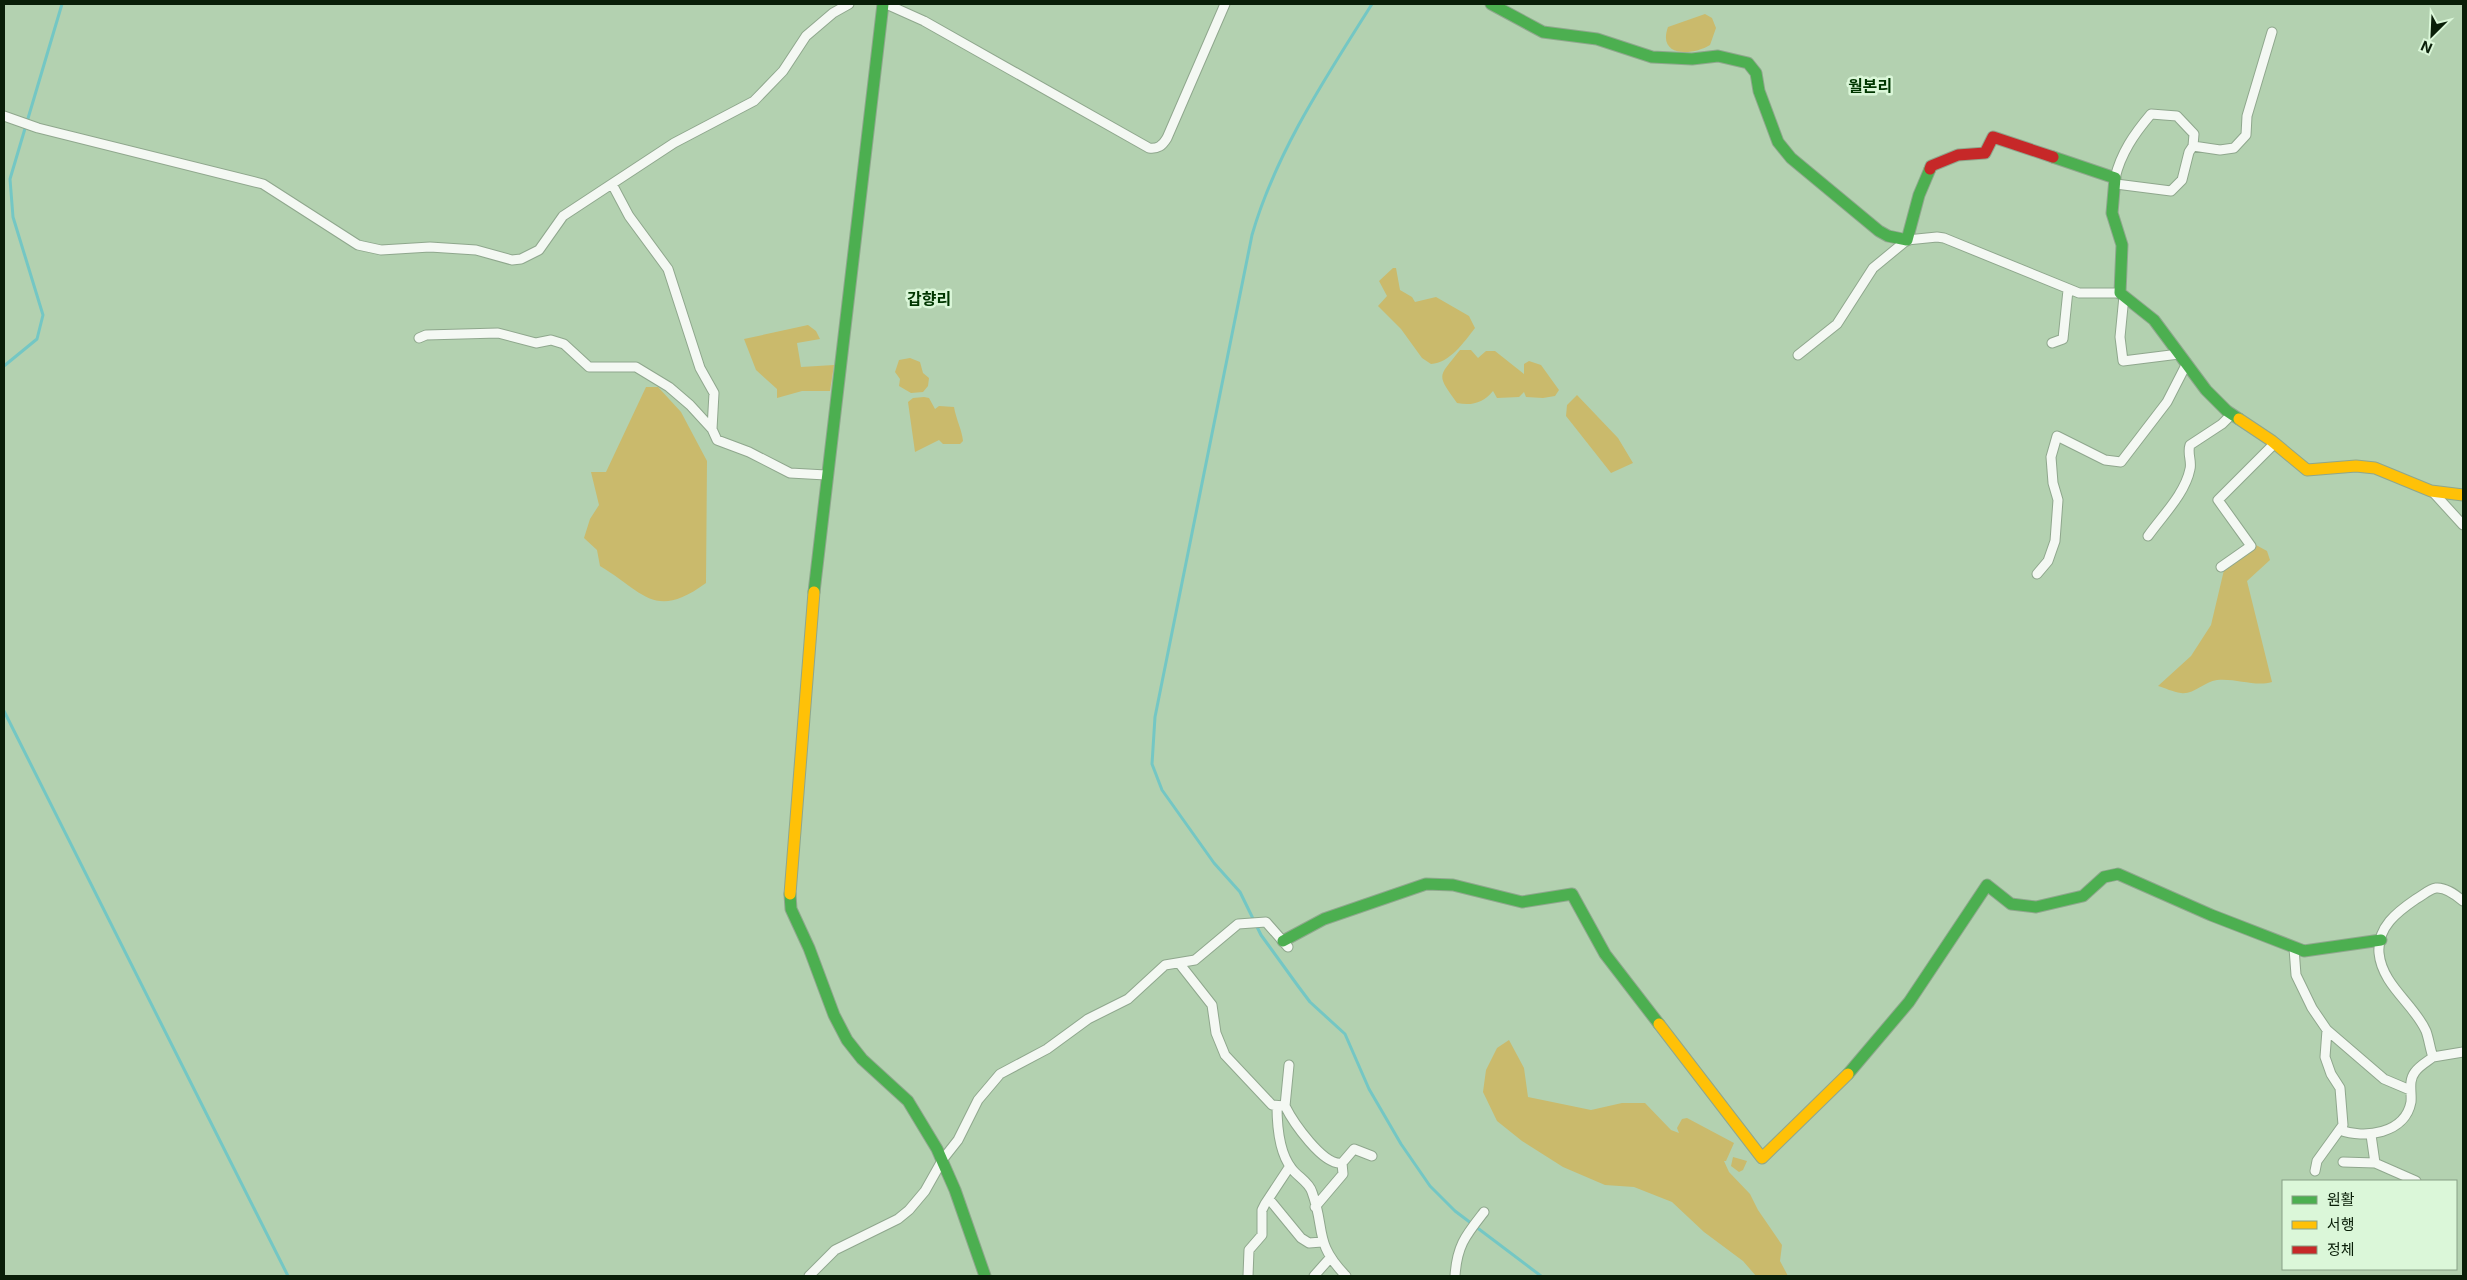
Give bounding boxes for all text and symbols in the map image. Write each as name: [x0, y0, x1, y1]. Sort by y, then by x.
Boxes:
north arrow: [2407, 10, 2457, 60]
text: N: [2418, 37, 2435, 57]
district label: 월본리: [1848, 76, 1892, 96]
district label: 갑향리: [907, 289, 951, 309]
legend: [2282, 1180, 2457, 1270]
text: 원활: [2327, 1190, 2355, 1209]
text: 서행: [2327, 1215, 2355, 1234]
text: 정체: [2327, 1240, 2355, 1259]

